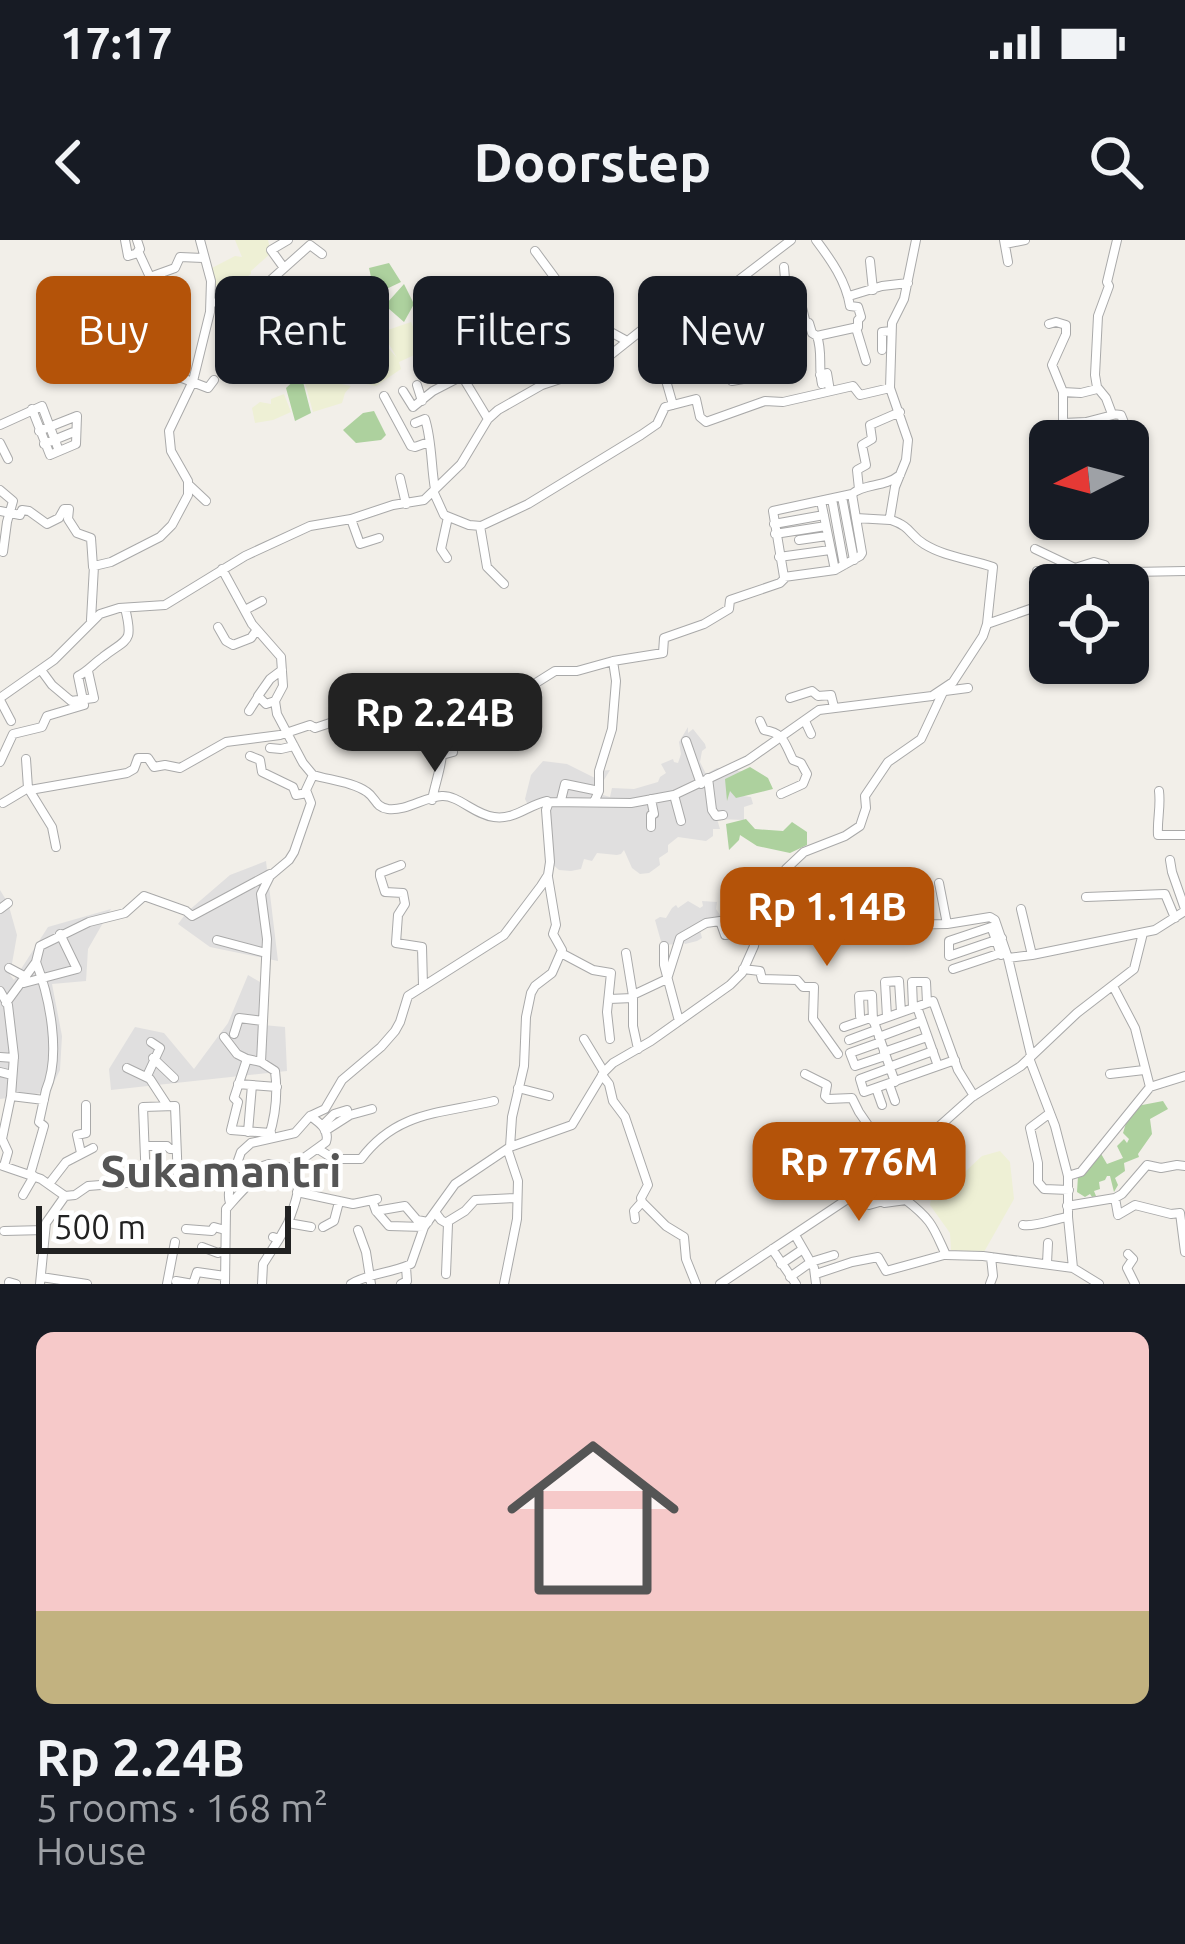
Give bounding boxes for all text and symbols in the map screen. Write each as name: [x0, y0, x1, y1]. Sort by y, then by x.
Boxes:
text: 17:17: [60, 17, 173, 68]
icon: back: [36, 129, 102, 195]
icon: search: [1083, 129, 1149, 195]
text: Doorstep: [474, 132, 711, 192]
chip: Buy: [36, 276, 191, 384]
chip: Rent: [215, 276, 389, 384]
chip: Filters: [413, 276, 614, 384]
chip: New: [638, 276, 807, 384]
north arrow: [1029, 420, 1149, 540]
map controls: [1029, 420, 1149, 684]
button: locate: [1029, 564, 1149, 684]
pin: Rp 2.24B: [311, 673, 559, 775]
text: Rp 2.24B: [355, 690, 515, 733]
pin: Rp 1.14B: [703, 867, 951, 969]
text: Rp 1.14B: [747, 884, 907, 927]
pin: Rp 776M: [748, 1122, 970, 1224]
text: Rp 776M: [780, 1139, 938, 1182]
district label: Sukamantri: [100, 1145, 342, 1196]
scale bar: [36, 1200, 291, 1253]
text: 500 m: [54, 1208, 146, 1245]
icon: home: [485, 1410, 701, 1626]
text: Rp 2.24B: [36, 1728, 245, 1786]
text: 5 rooms · 168 m²: [36, 1786, 328, 1829]
text: House: [36, 1829, 147, 1872]

